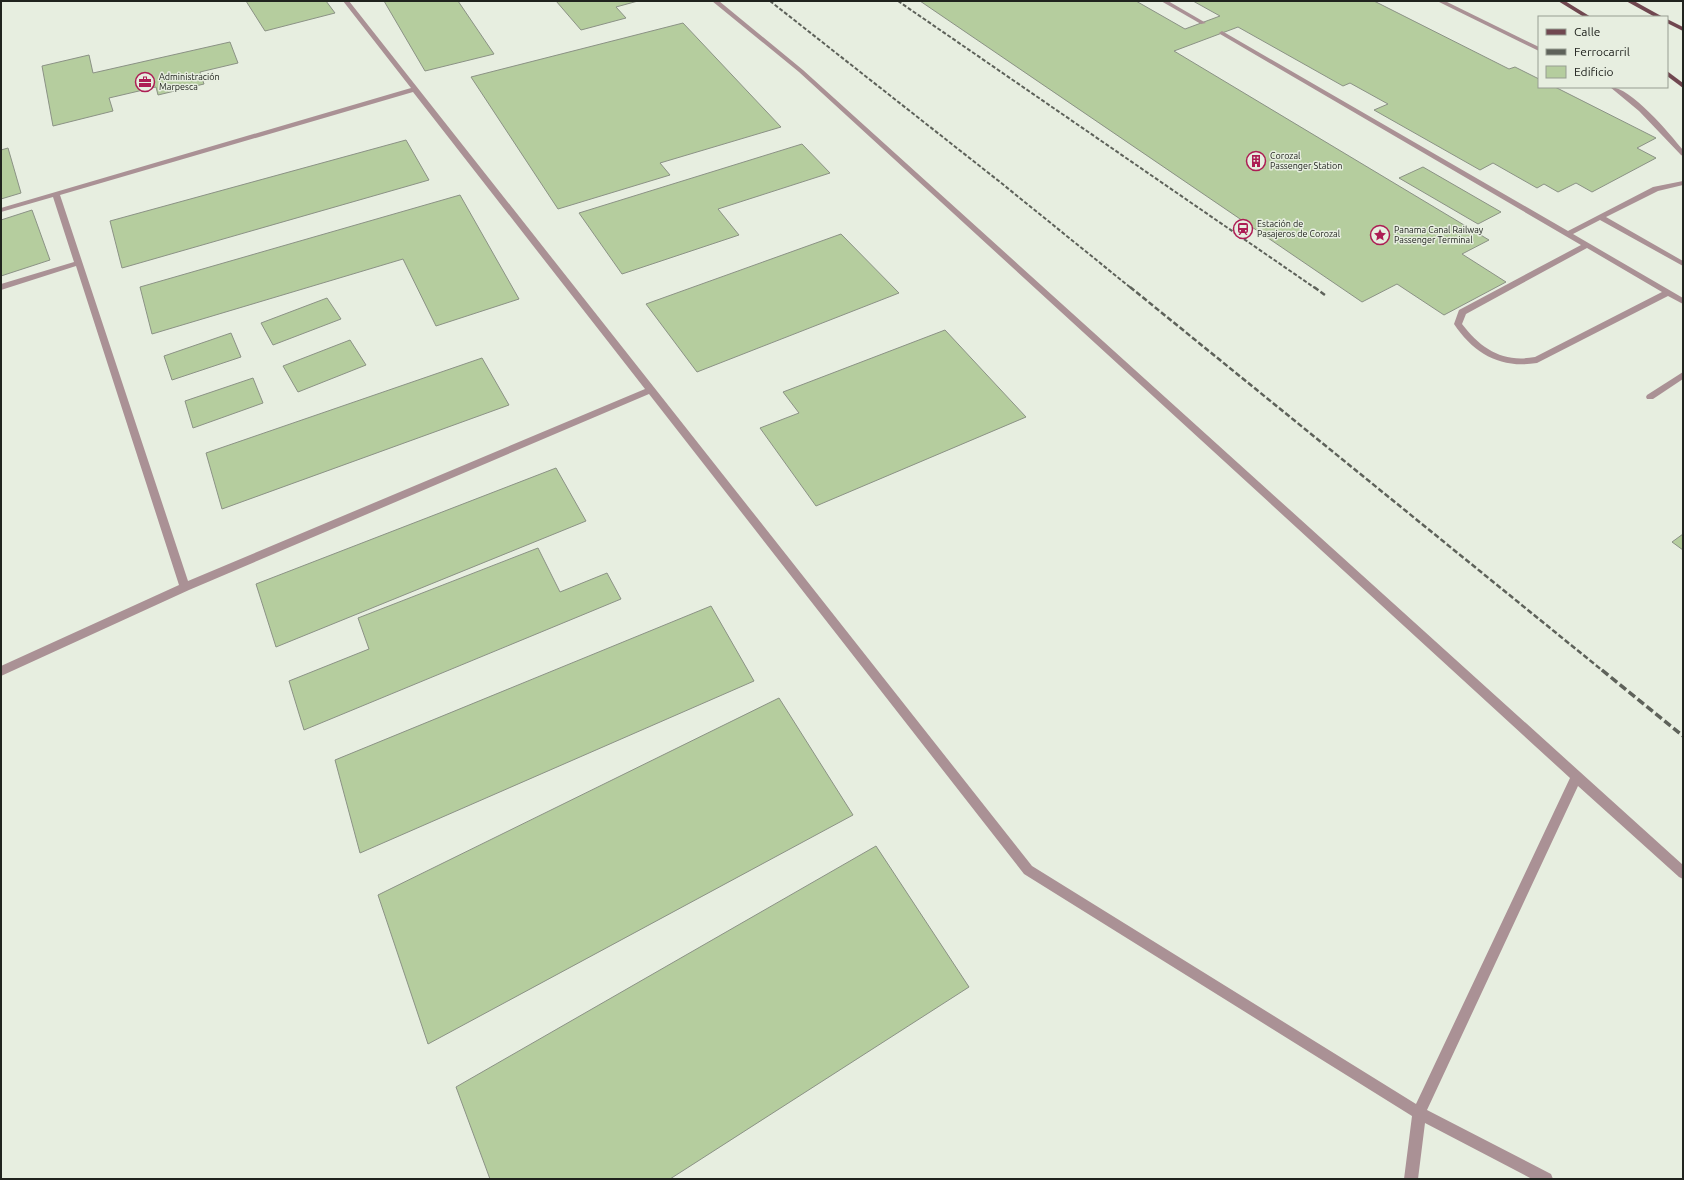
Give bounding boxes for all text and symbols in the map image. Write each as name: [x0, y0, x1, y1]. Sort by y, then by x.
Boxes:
legend: [1538, 16, 1668, 88]
text: Calle: [1574, 25, 1600, 38]
text: Ferrocarril: [1574, 45, 1630, 58]
text: Edificio: [1574, 65, 1614, 78]
office icon: Administración Marpesca: [134, 71, 156, 93]
place label: Administración Marpesca: [159, 72, 220, 92]
building icon: Corozal Passenger Station: [1245, 150, 1267, 172]
place label: Corozal Passenger Station: [1270, 151, 1342, 171]
station icon: Estación de Pasajeros de Corozal: [1232, 218, 1254, 240]
place label: Estación de Pasajeros de Corozal: [1257, 219, 1341, 239]
place icon: Panama Canal Railway Passenger Terminal: [1369, 224, 1391, 246]
place label: Panama Canal Railway Passenger Terminal: [1394, 225, 1484, 245]

